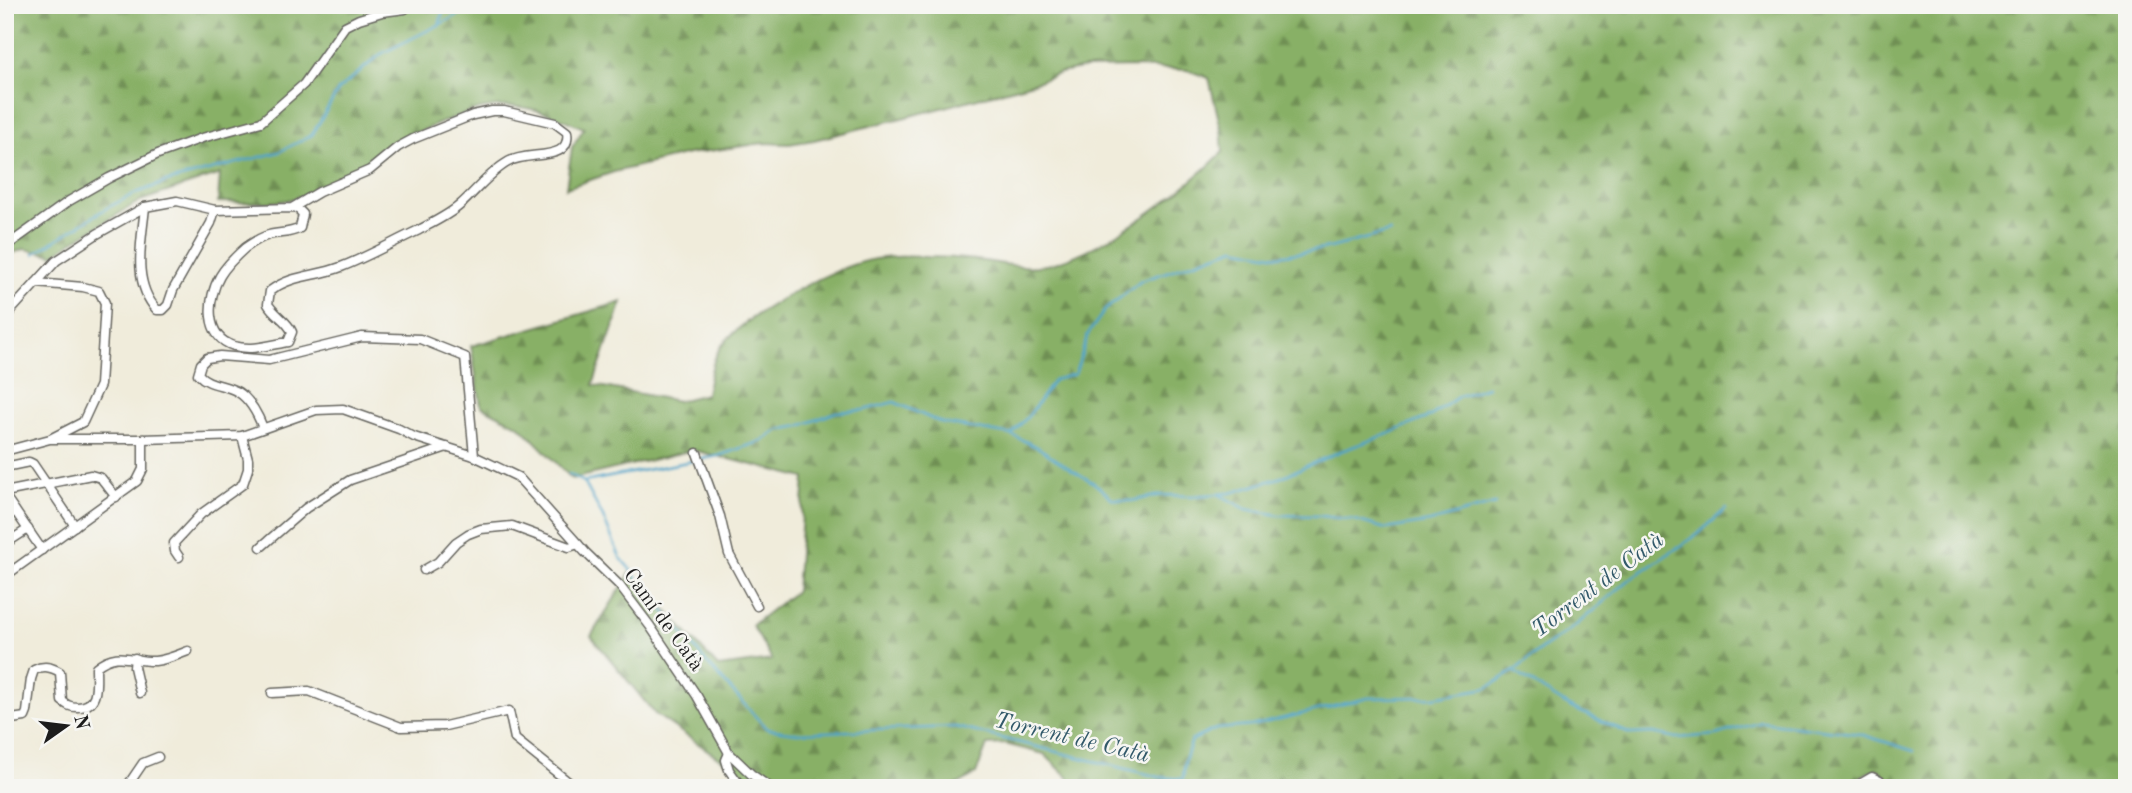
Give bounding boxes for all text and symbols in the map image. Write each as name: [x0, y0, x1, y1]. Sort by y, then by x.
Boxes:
water label: Torrent de Catà: [1528, 528, 1668, 642]
street label: Camí de Catà: [619, 565, 707, 675]
north arrow: [32, 692, 102, 762]
water label: Torrent de Catà: [992, 709, 1152, 767]
text: N: [69, 713, 91, 732]

